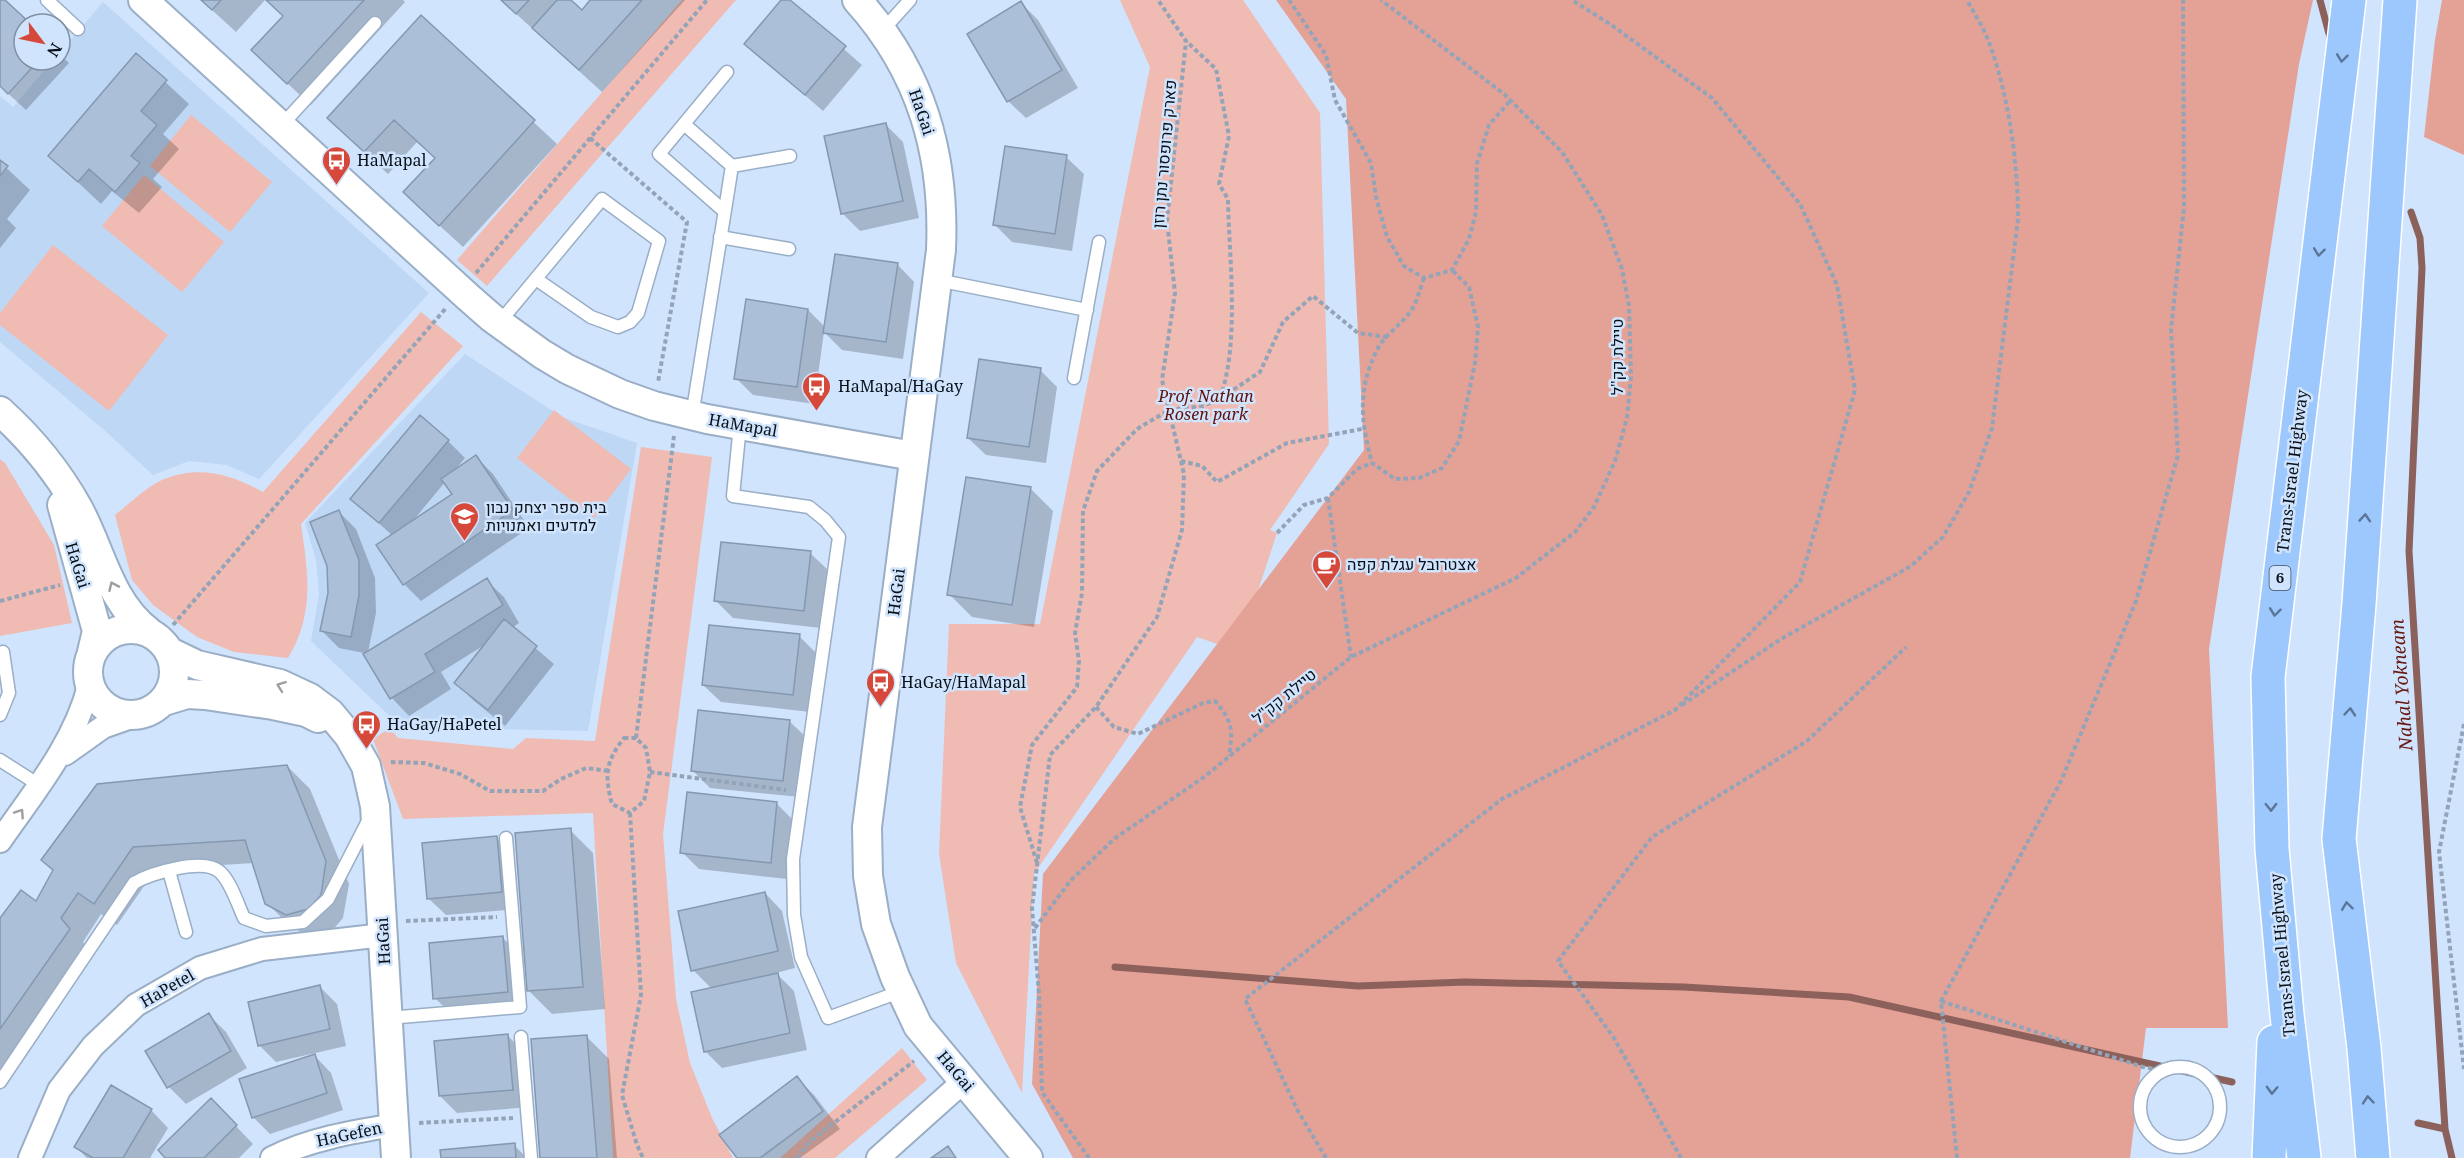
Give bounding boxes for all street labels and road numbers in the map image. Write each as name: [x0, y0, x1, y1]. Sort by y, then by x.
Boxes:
street label: פארק פרופסור נתן רוזן: [1147, 79, 1181, 229]
street label: HaGai: [904, 86, 940, 138]
street label: טיילת קק"ל: [1606, 319, 1628, 395]
street label: Trans-Israel Highway: [2271, 388, 2313, 554]
street label: HaMapal: [707, 408, 779, 442]
street label: HaGai: [61, 539, 95, 591]
road number: 6: [2270, 566, 2290, 590]
street label: HaGai: [882, 567, 910, 617]
street label: טיילת קק"ל: [1247, 663, 1321, 729]
street label: Trans-Israel Highway: [2264, 872, 2300, 1037]
street label: HaGai: [371, 917, 395, 965]
street label: HaPetel: [136, 964, 198, 1012]
street label: HaGai: [932, 1046, 980, 1096]
street label: HaGefen: [314, 1116, 384, 1152]

